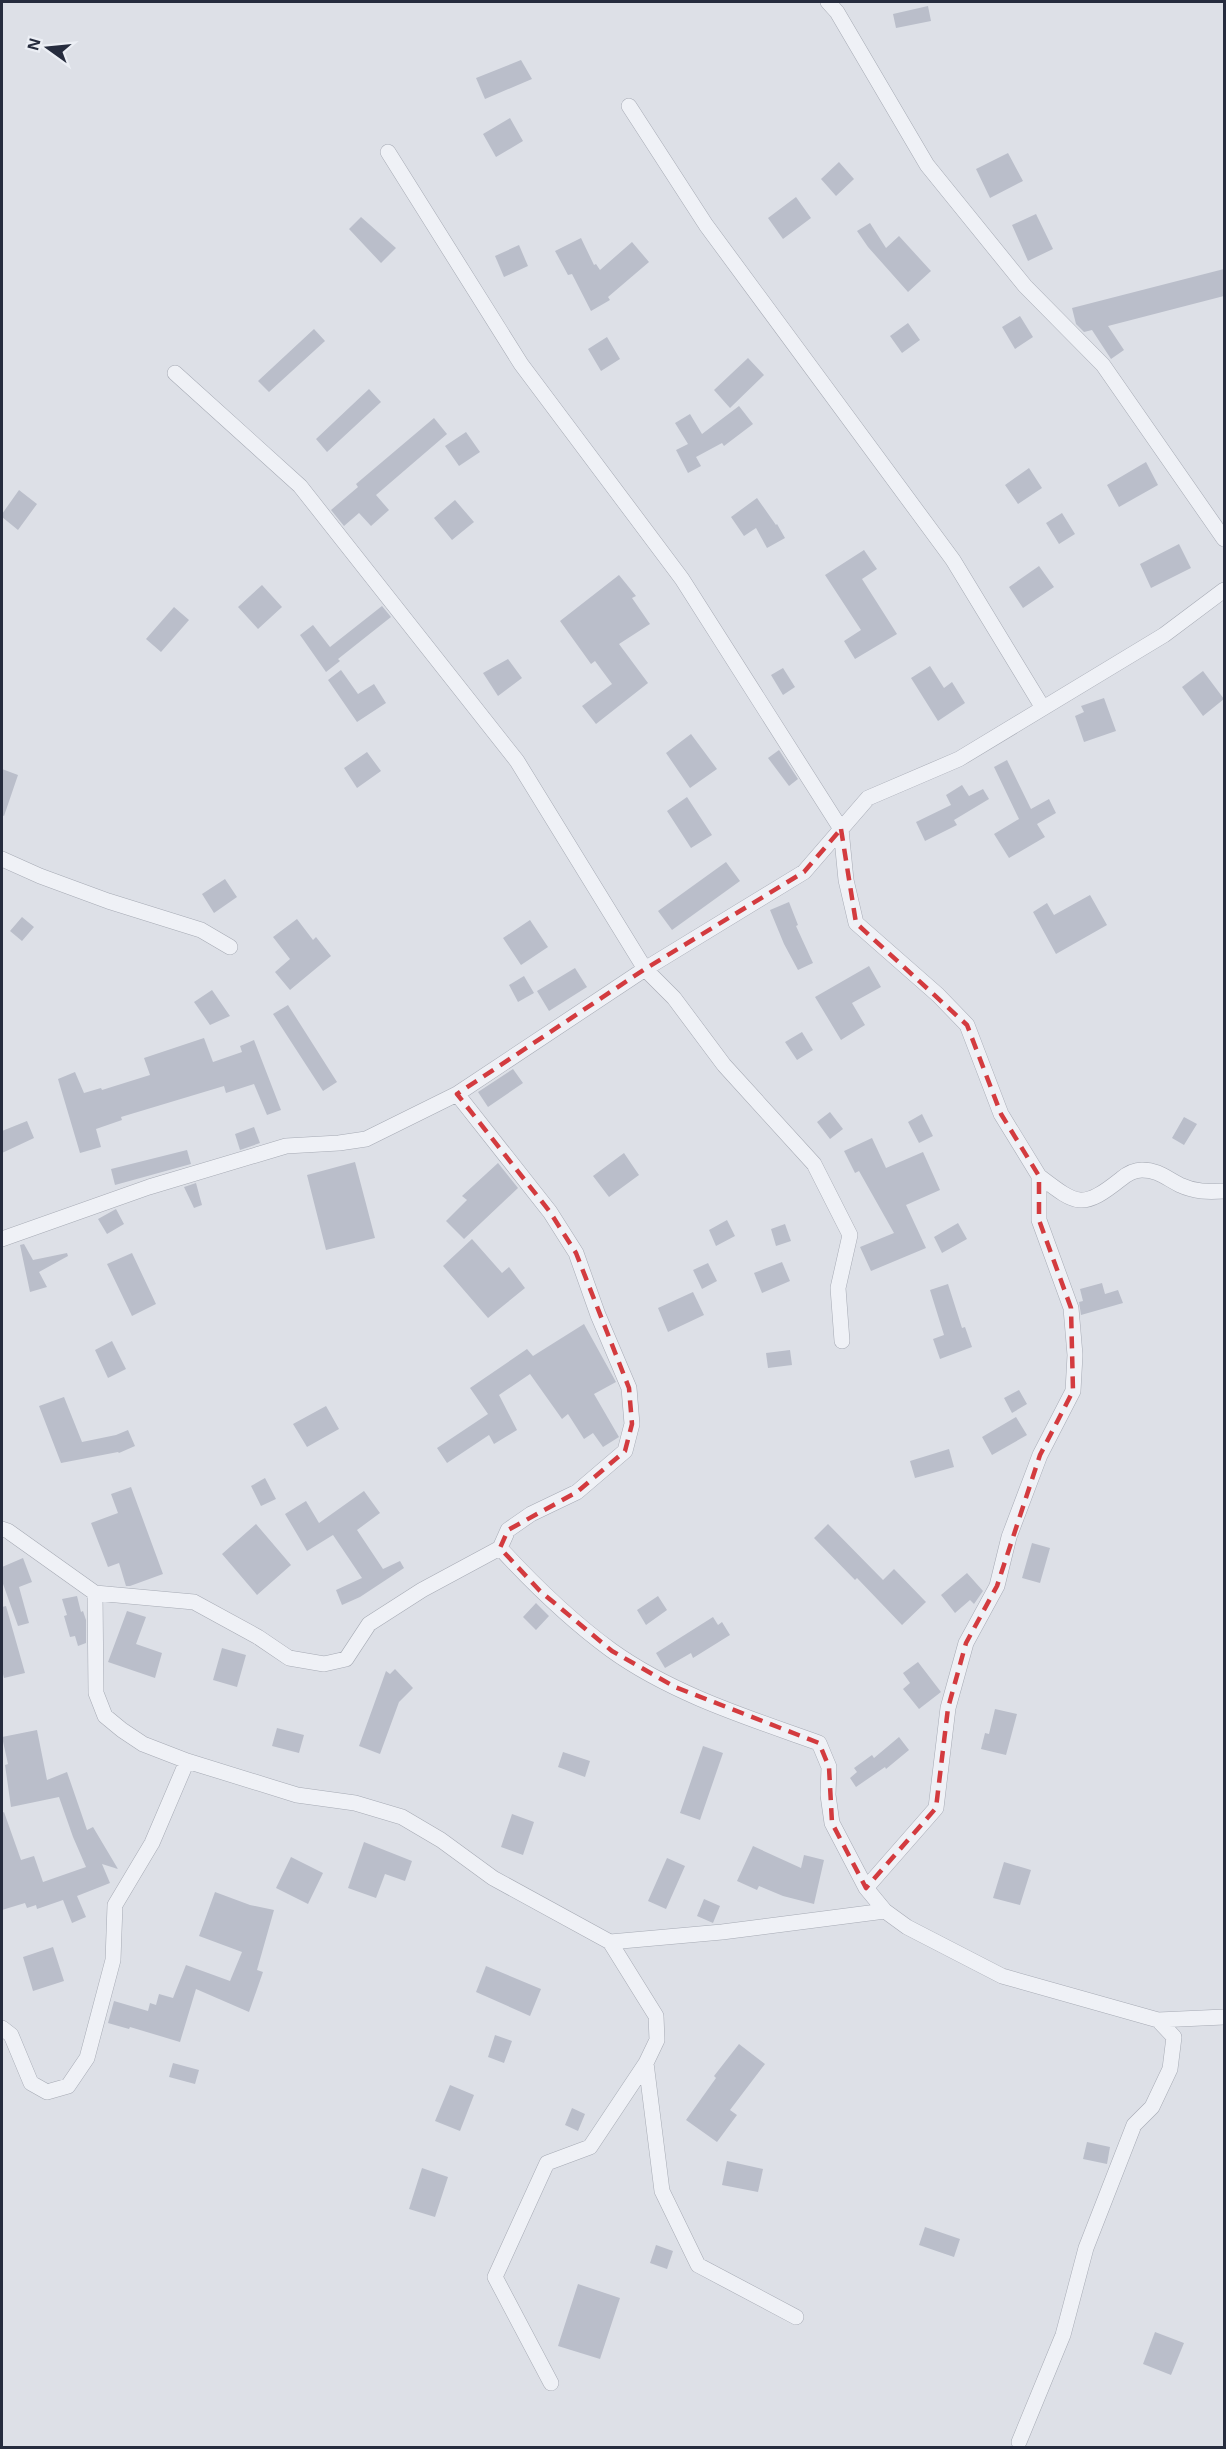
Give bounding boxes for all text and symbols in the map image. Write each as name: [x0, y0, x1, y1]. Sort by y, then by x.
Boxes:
north arrow: [18, 18, 78, 78]
text: N: [24, 36, 44, 52]

